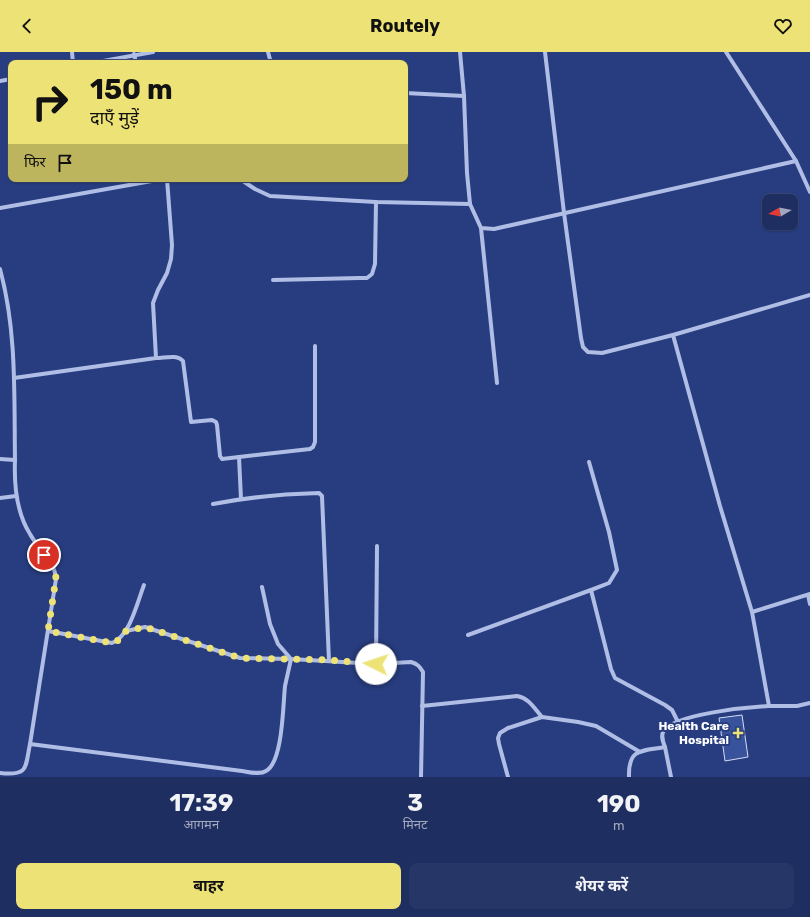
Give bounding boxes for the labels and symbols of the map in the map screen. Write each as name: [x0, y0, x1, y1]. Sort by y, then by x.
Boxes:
north arrow: [762, 194, 798, 230]
pin: [27, 538, 61, 572]
position arrow: [355, 643, 397, 685]
place label: Health Care Hospital: [658, 719, 729, 747]
marker: Health Care Hospital: [732, 727, 744, 739]

